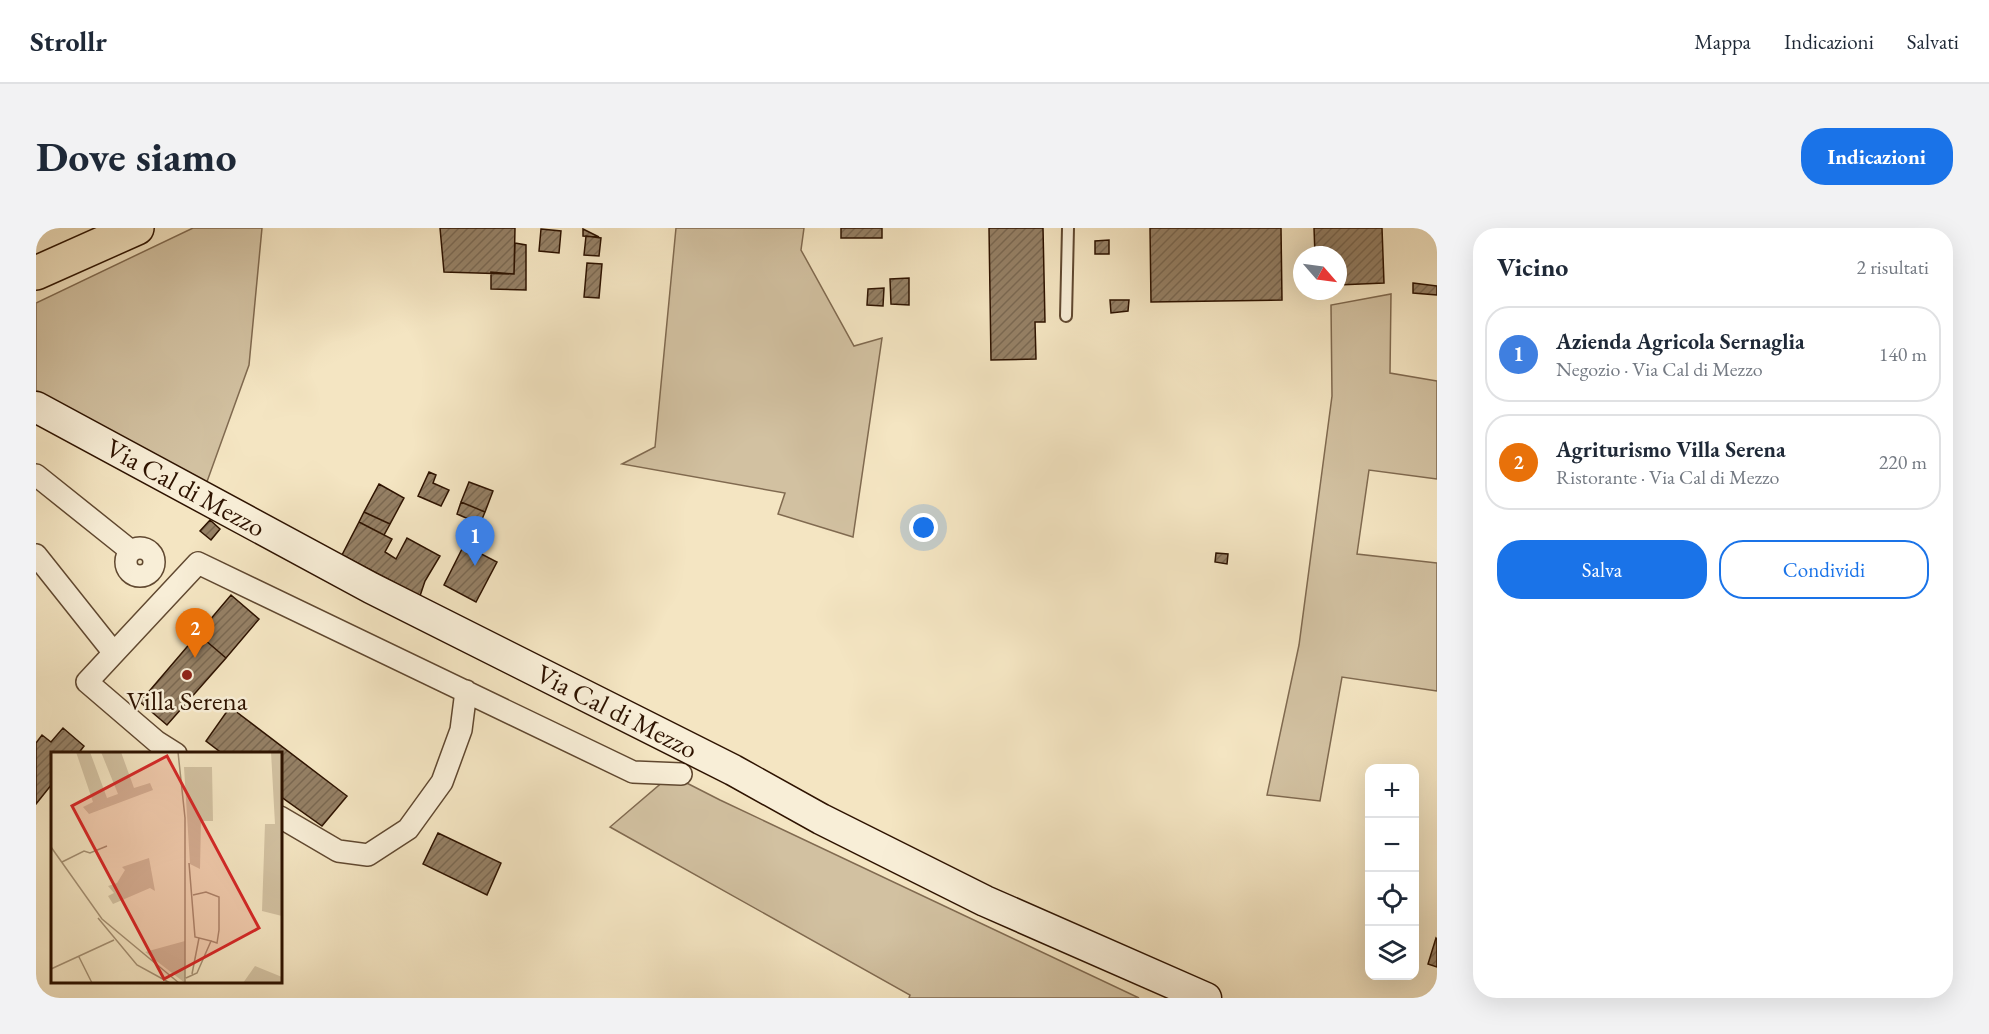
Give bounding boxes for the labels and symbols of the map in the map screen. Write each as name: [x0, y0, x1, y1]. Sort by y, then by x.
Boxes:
north arrow: [1293, 246, 1347, 300]
street label: Via Cal di Mezzo: [100, 430, 272, 545]
your location: [909, 513, 938, 542]
pin: 1: [456, 516, 494, 566]
pin: 2: [176, 608, 214, 658]
street label: Via Cal di Mezzo: [531, 656, 704, 766]
marker: Villa Serena: [180, 668, 194, 682]
place label: Villa Serena: [126, 683, 248, 718]
inset map: [51, 752, 282, 983]

